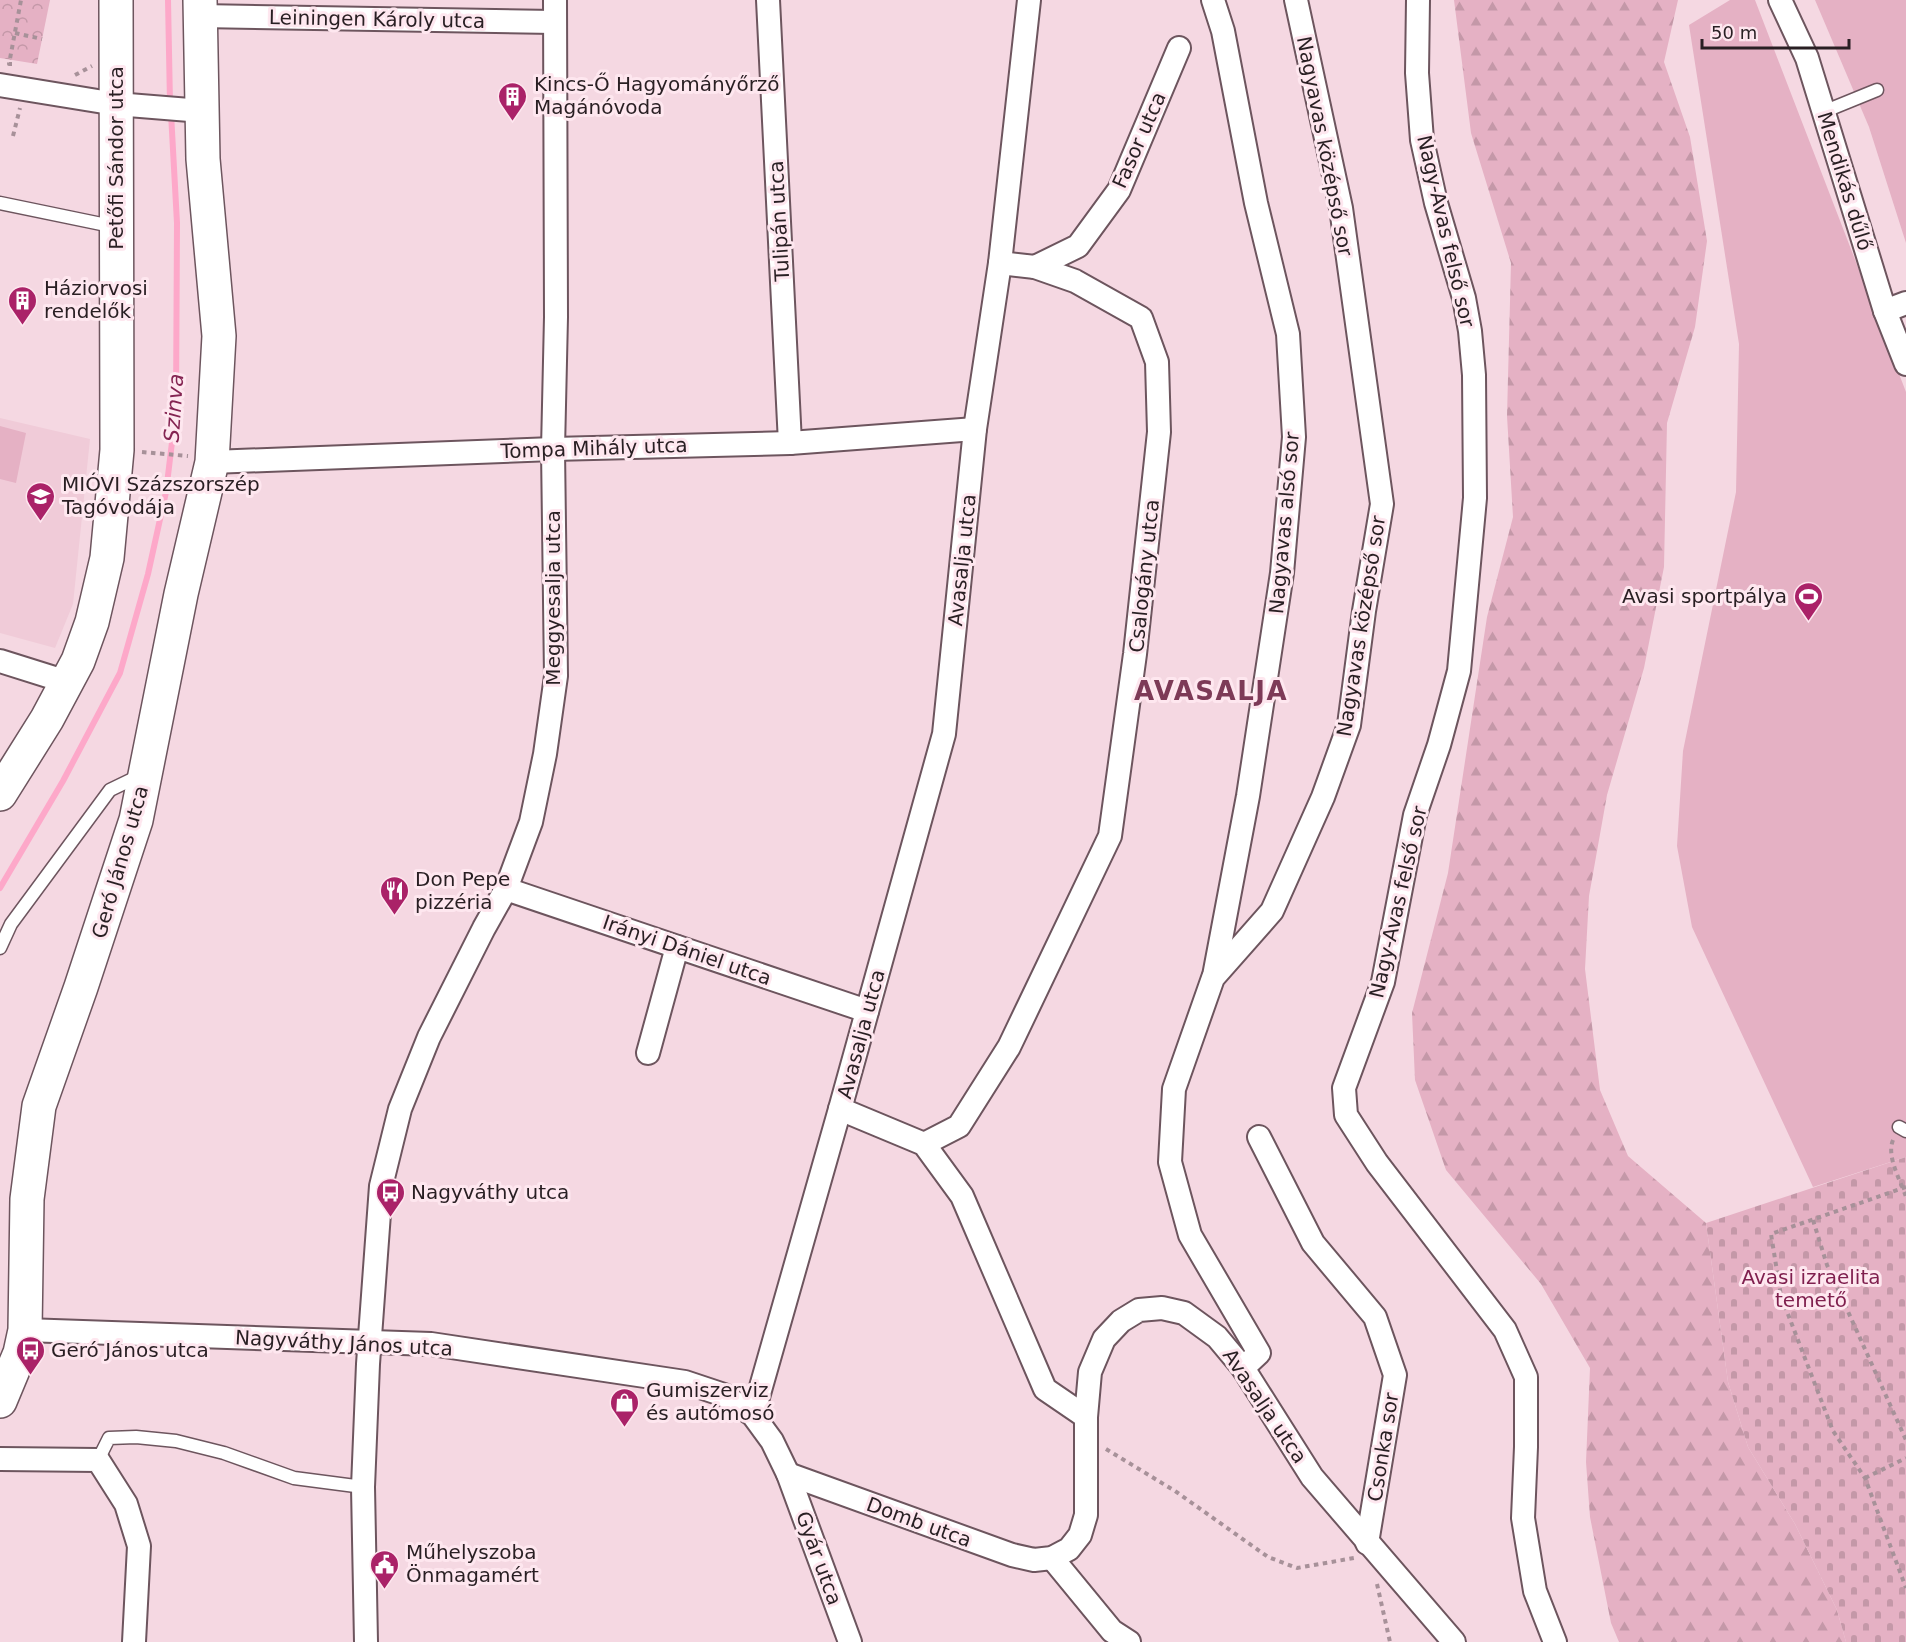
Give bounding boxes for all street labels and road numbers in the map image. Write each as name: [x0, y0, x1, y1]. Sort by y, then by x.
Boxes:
street label: Leiningen Károly utca: [269, 5, 485, 33]
street label: Nagyavas középső sor: [1292, 34, 1358, 259]
street label: Petőfi Sándor utca: [104, 66, 128, 250]
street label: Fasor utca: [1107, 88, 1171, 192]
street label: Mendikás dűlő: [1812, 109, 1878, 253]
street label: Nagy-Avas felső sor: [1412, 133, 1480, 330]
street label: Tulipán utca: [764, 160, 794, 283]
street label: Nagyavas alsó sor: [1264, 430, 1304, 615]
street label: Tompa Mihály utca: [499, 433, 688, 463]
street label: Avasalja utca: [943, 493, 981, 627]
street label: Csalogány utca: [1124, 498, 1164, 654]
street label: Meggyesalja utca: [541, 510, 565, 686]
street label: Nagyavas középső sor: [1332, 513, 1390, 738]
street label: Geró János utca: [87, 783, 153, 941]
street label: Nagy-Avas felső sor: [1364, 803, 1432, 1000]
street label: Irányi Dániel utca: [600, 910, 774, 990]
street label: Avasalja utca: [832, 967, 890, 1101]
street label: Nagyváthy János utca: [234, 1325, 454, 1361]
street label: Avasalja utca: [1218, 1344, 1312, 1468]
street label: Csonka sor: [1363, 1390, 1404, 1503]
street label: Domb utca: [863, 1492, 975, 1552]
street label: Gyár utca: [791, 1508, 847, 1608]

